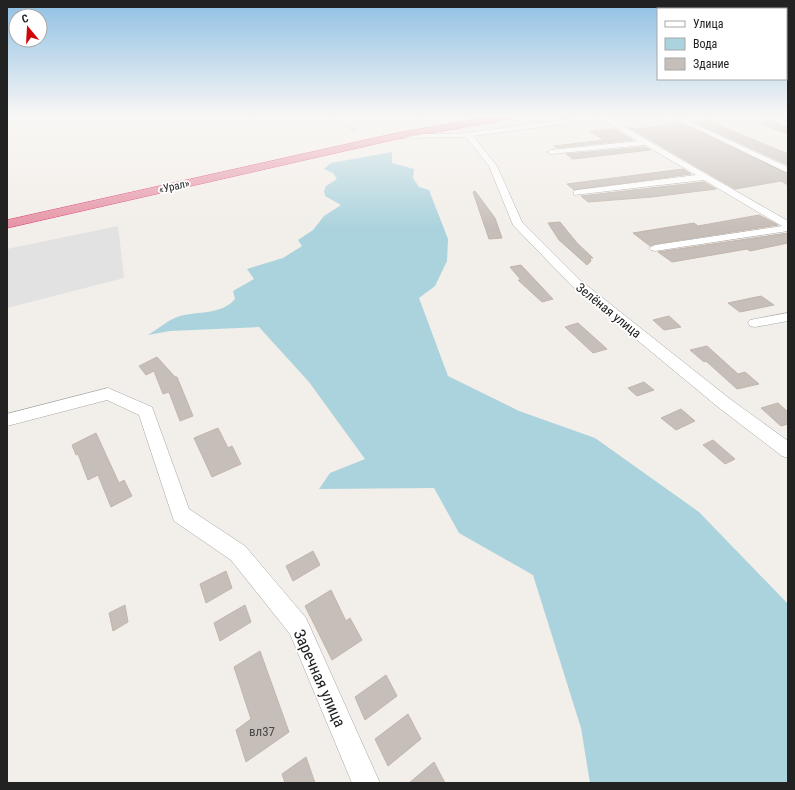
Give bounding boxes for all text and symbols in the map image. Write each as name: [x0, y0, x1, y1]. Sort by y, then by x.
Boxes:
north arrow: [8, 8, 48, 48]
legend: [657, 8, 787, 80]
text: С: [20, 12, 30, 26]
text: Улица: [693, 17, 724, 31]
text: Вода: [693, 37, 718, 51]
text: Здание: [693, 57, 730, 71]
street label: «Урал»: [158, 177, 191, 196]
street label: Зелёная улица: [573, 280, 644, 341]
street label: Заречная улица: [290, 626, 350, 730]
house number: вл37: [249, 724, 275, 739]

